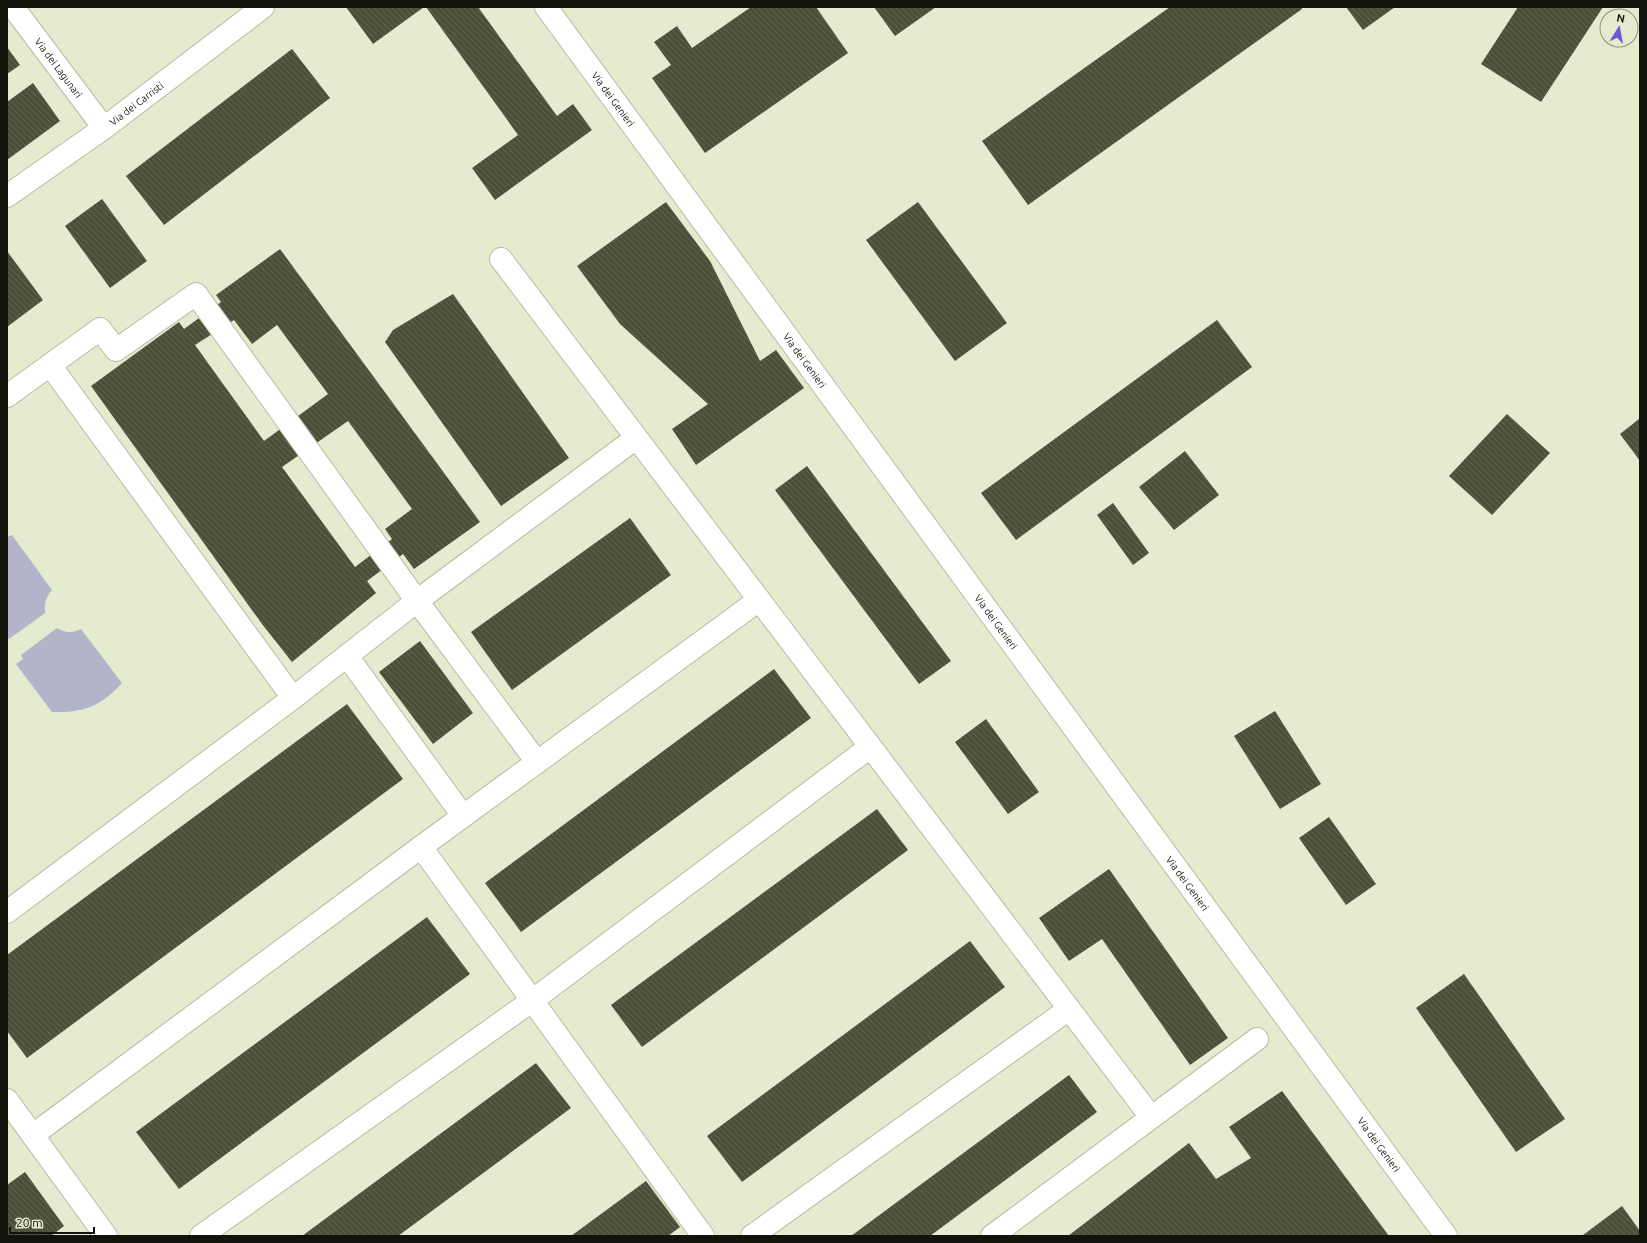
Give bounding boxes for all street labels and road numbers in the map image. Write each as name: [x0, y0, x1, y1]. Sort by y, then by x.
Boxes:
street label: Via dei Lagunari: [32, 36, 84, 100]
street label: Via dei Genieri: [589, 70, 637, 129]
street label: Via dei Carristi: [107, 80, 166, 128]
street label: Via dei Genieri: [781, 331, 828, 390]
street label: Via dei Genieri: [972, 593, 1019, 651]
street label: Via dei Genieri: [1164, 854, 1211, 913]
street label: Via dei Genieri: [1355, 1116, 1402, 1174]

